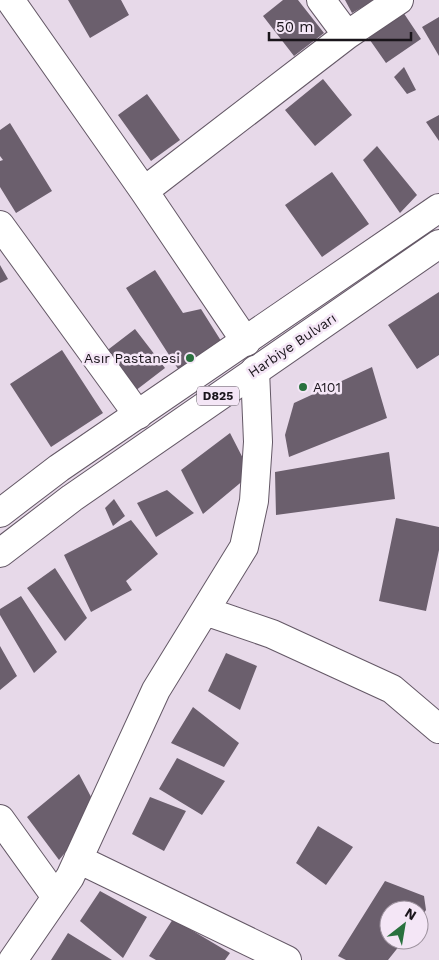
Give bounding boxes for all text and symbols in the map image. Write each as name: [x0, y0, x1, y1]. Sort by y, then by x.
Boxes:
scale bar: [269, 10, 412, 42]
text: 50 m: [276, 18, 313, 36]
street label: Harbiye Bulvarı: [245, 310, 339, 380]
place label: Asır Pastanesi: [84, 350, 180, 366]
marker: Asır Pastanesi: [184, 352, 196, 364]
place label: A101: [313, 379, 341, 395]
marker: A101: [297, 381, 309, 393]
road number: D825: [197, 386, 239, 406]
north arrow: [379, 900, 429, 950]
text: N: [402, 904, 419, 923]

